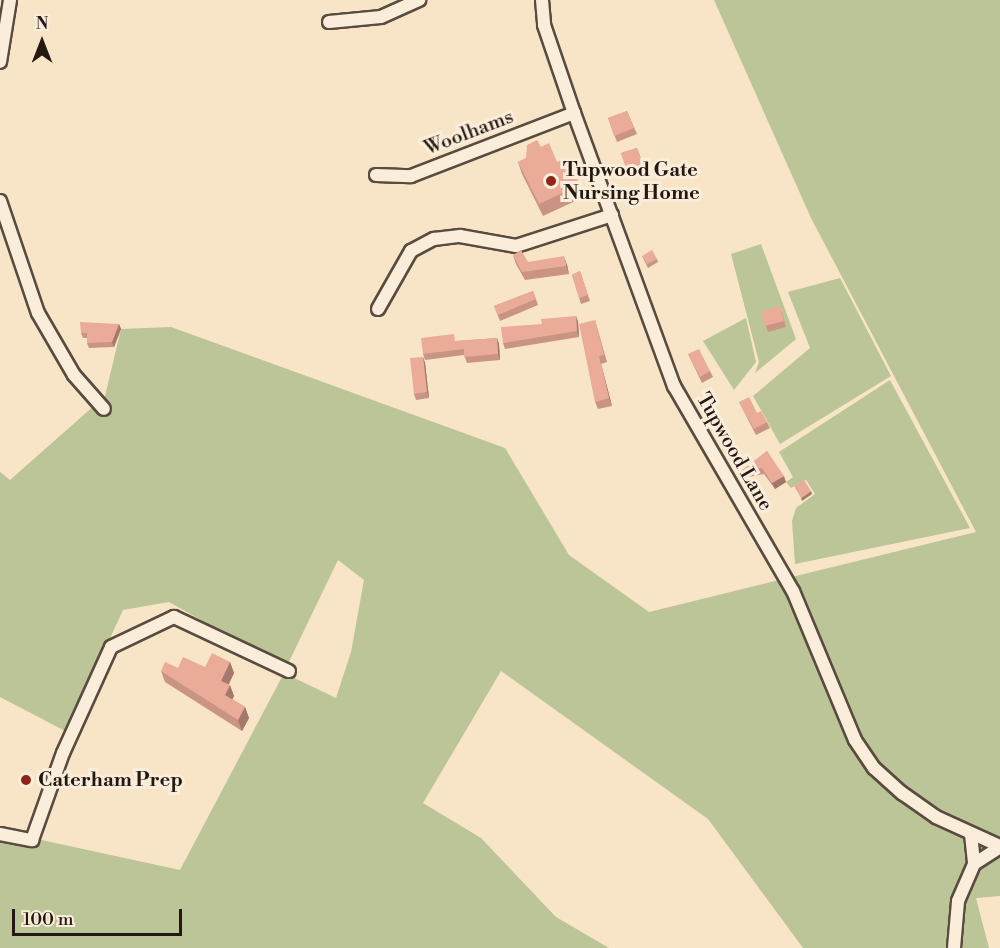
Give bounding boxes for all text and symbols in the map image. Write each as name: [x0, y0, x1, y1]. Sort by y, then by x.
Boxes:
north arrow: [12, 12, 72, 72]
text: N: [36, 14, 48, 34]
street label: Woolhams: [421, 105, 517, 161]
place label: Tupwood Gate Nursing Home: [563, 158, 700, 205]
marker: Tupwood Gate Nursing Home: [544, 174, 558, 188]
street label: Tupwood Lane: [691, 389, 777, 515]
place label: Caterham Prep: [38, 768, 183, 792]
marker: Caterham Prep: [19, 773, 33, 787]
scale bar: [15, 897, 184, 935]
text: 100 m: [23, 908, 74, 931]

